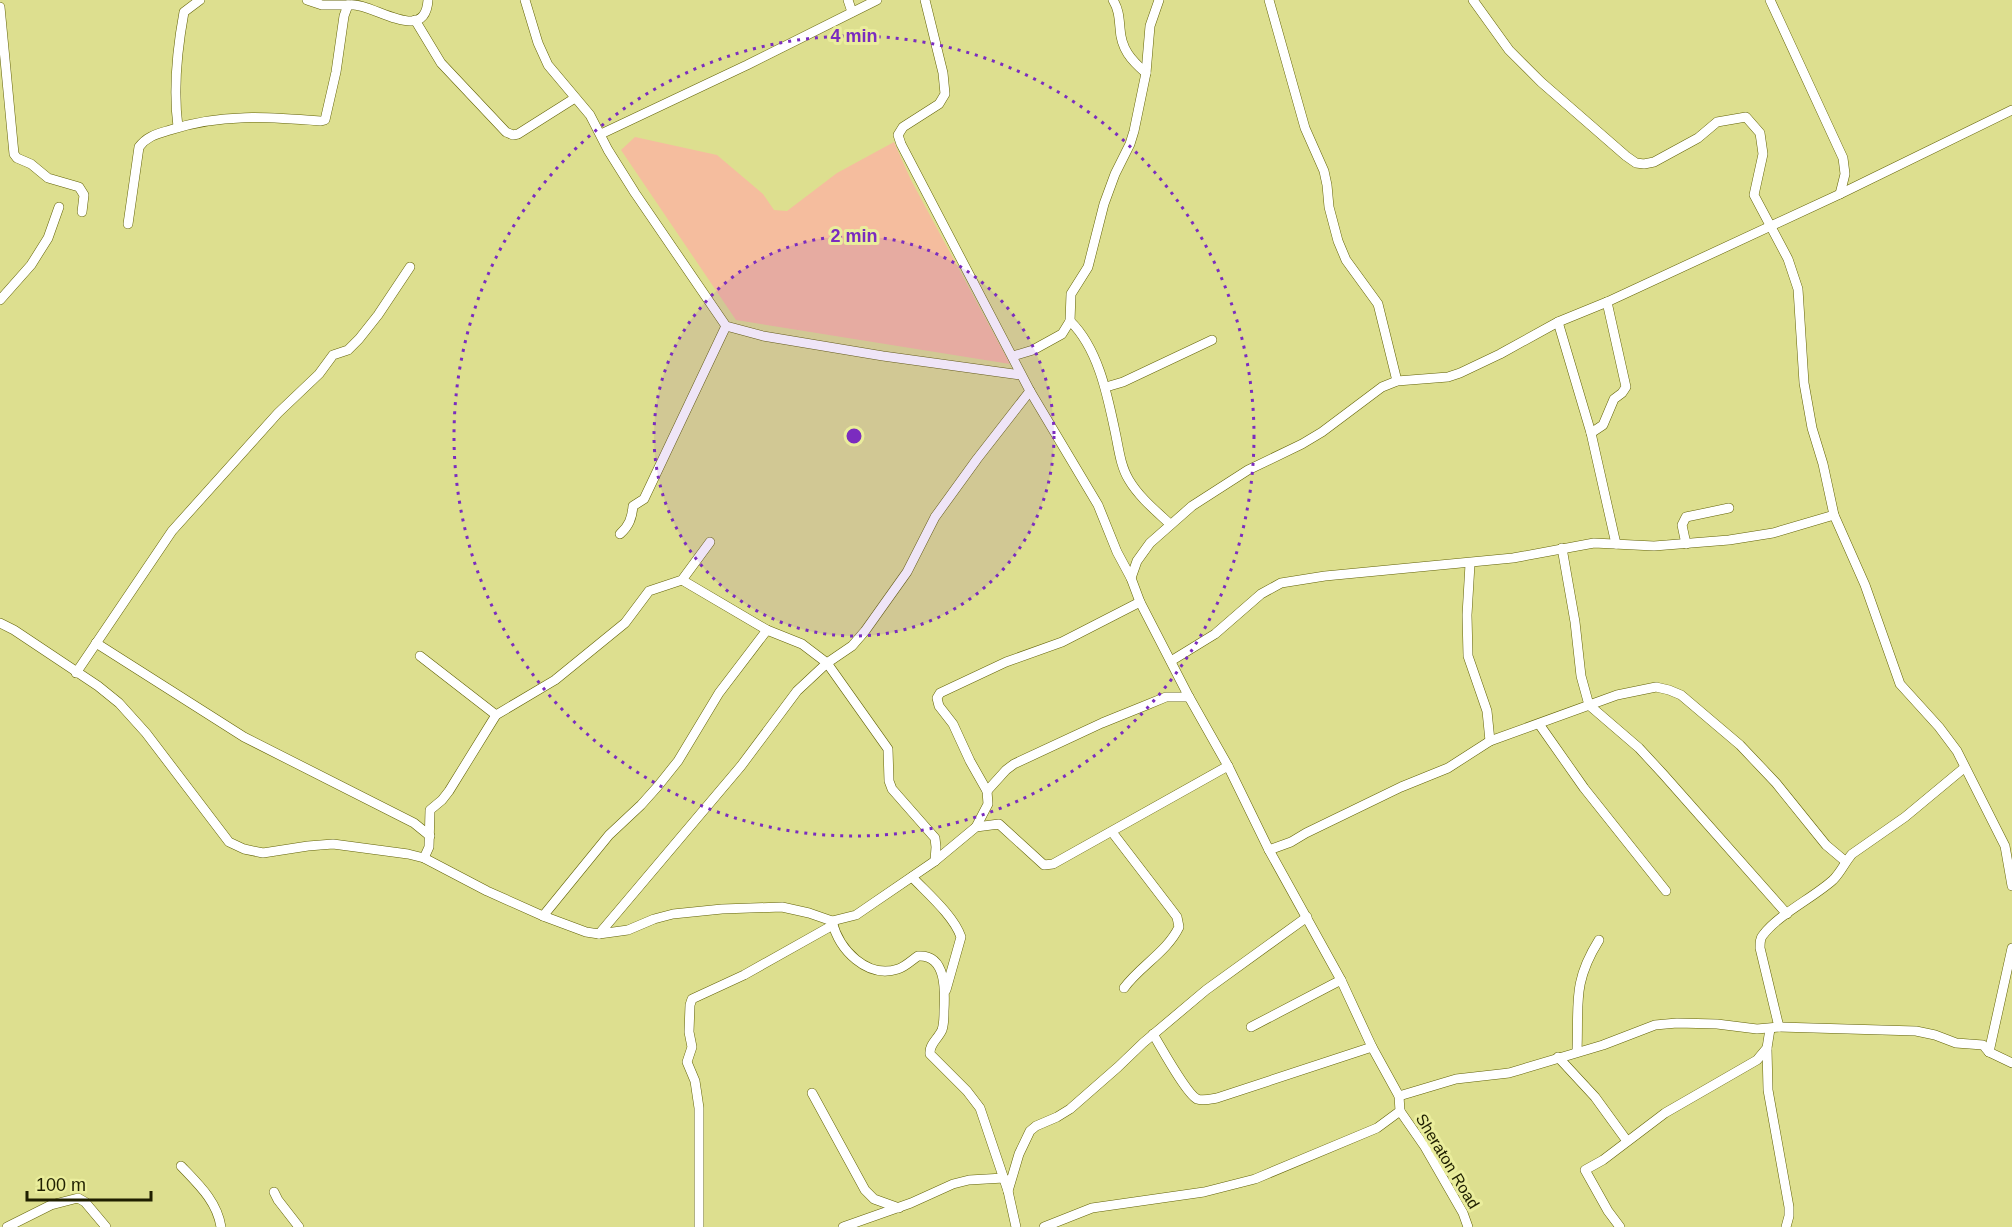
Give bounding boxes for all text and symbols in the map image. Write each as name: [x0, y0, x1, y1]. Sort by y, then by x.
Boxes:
text: 4 min: [830, 26, 878, 46]
text: 2 min: [830, 226, 878, 246]
centre of rings: [844, 426, 864, 446]
street label: Sheraton Road: [1413, 1111, 1483, 1212]
scale bar: [27, 1164, 152, 1202]
text: 100 m: [36, 1175, 86, 1195]

